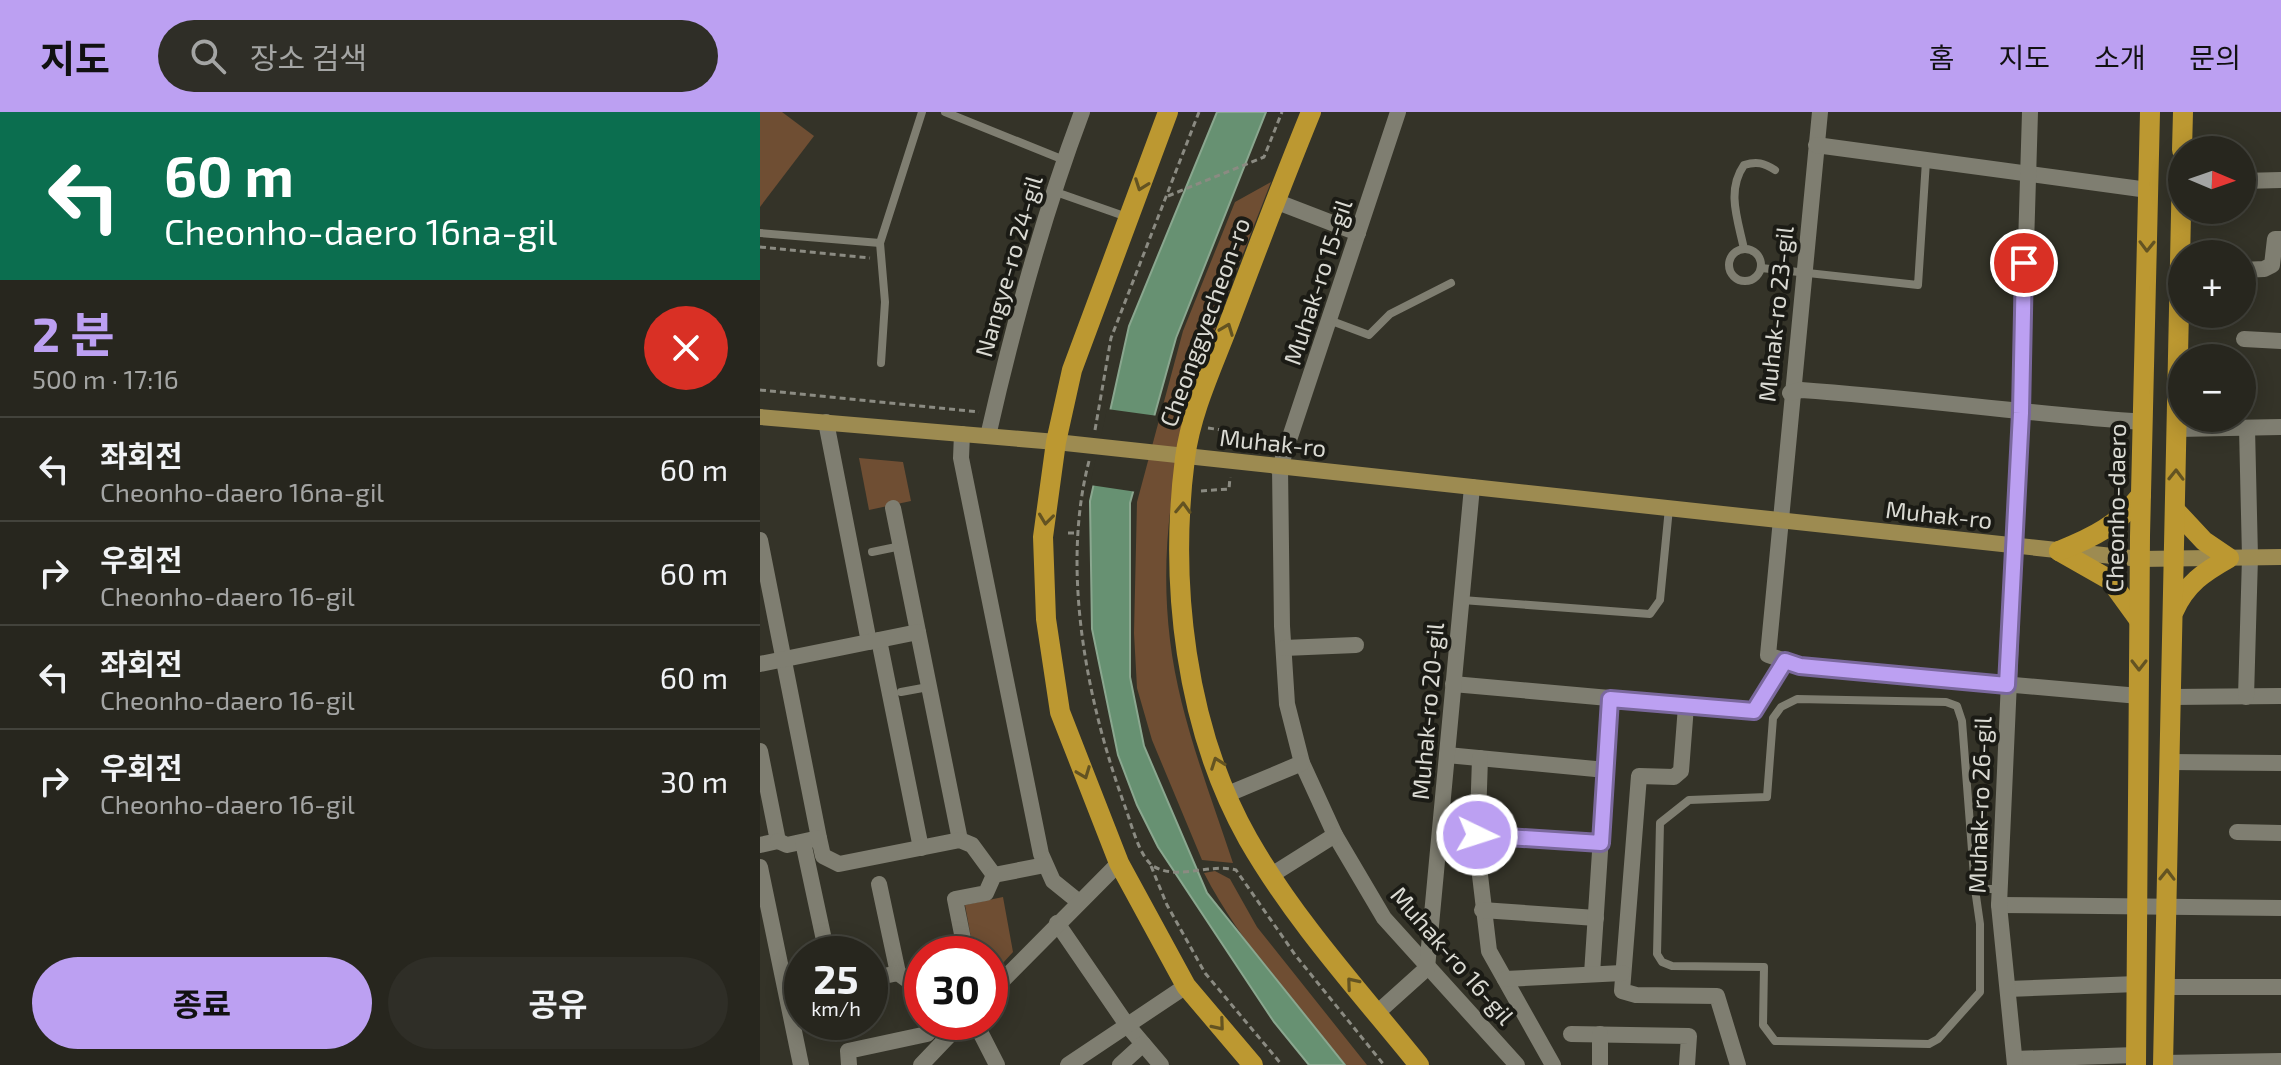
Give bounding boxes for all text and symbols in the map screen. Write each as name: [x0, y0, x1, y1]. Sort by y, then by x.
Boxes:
search box: [158, 20, 718, 92]
icon: search: [186, 34, 230, 78]
text: 지도: [40, 35, 110, 81]
text: 장소 검색: [250, 39, 367, 75]
text: 홈: [1929, 40, 1954, 74]
text: 지도: [1998, 40, 2050, 74]
text: 소개: [2094, 40, 2145, 74]
text: 문의: [2189, 40, 2241, 74]
north arrow: [2168, 136, 2256, 224]
map controls: [2168, 136, 2256, 432]
text: 60 m: [164, 141, 294, 208]
icon: left: [32, 144, 136, 248]
street label: Nangye-ro 24-gil: [968, 172, 1048, 360]
one-way arrow: [1134, 177, 1151, 191]
street label: Muhak-ro 15-gil: [1277, 196, 1357, 368]
text: Cheonho-daero 16na-gil: [164, 209, 557, 252]
street label: Cheonggyecheon-ro: [1153, 214, 1255, 430]
street label: Muhak-ro 23-gil: [1751, 225, 1799, 403]
pin: [1990, 229, 2058, 297]
one-way arrow: [2138, 240, 2155, 253]
button: +: [2168, 240, 2256, 328]
icon: arrive: [2002, 241, 2046, 285]
text: 2 분: [32, 304, 114, 362]
button: close: [644, 306, 728, 390]
one-way arrow: [1217, 323, 1234, 337]
button: −: [2168, 344, 2256, 432]
text: 500 m · 17:16: [32, 363, 179, 394]
street label: Muhak-ro: [1218, 422, 1328, 462]
street label: Cheonho-daero: [2099, 423, 2131, 593]
text: 좌회전: [100, 437, 183, 473]
icon: left: [32, 447, 76, 491]
text: 60 m: [660, 451, 728, 487]
one-way arrow: [2167, 468, 2184, 481]
text: Cheonho-daero 16na-gil: [100, 476, 384, 507]
street label: Muhak-ro: [1884, 494, 1994, 534]
one-way arrow: [1174, 501, 1191, 514]
one-way arrow: [1038, 512, 1055, 526]
text: 우회전: [100, 541, 183, 577]
icon: right: [32, 551, 76, 595]
text: 60 m: [660, 555, 728, 591]
text: Cheonho-daero 16-gil: [100, 580, 355, 611]
street label: Muhak-ro 20-gil: [1405, 621, 1449, 801]
text: 좌회전: [100, 645, 183, 681]
icon: left: [32, 655, 76, 699]
text: 60 m: [660, 659, 728, 695]
one-way arrow: [2130, 659, 2148, 672]
text: Cheonho-daero 16-gil: [100, 684, 355, 715]
street label: Muhak-ro 26-gil: [1961, 716, 1997, 894]
text: 우회전: [100, 749, 183, 785]
one-way arrow: [1210, 757, 1227, 771]
icon: right: [32, 759, 76, 803]
text: 30 m: [660, 763, 728, 799]
one-way arrow: [1074, 765, 1091, 779]
text: Cheonho-daero 16-gil: [100, 788, 355, 819]
position arrow: [1435, 793, 1519, 877]
one-way arrow: [2159, 868, 2176, 881]
street label: Muhak-ro 16-gil: [1385, 880, 1521, 1030]
speed limit sign: 30: [904, 936, 1008, 1040]
text: 25: [813, 954, 859, 1002]
button: 종료: [32, 957, 372, 1049]
button: 공유: [388, 957, 728, 1049]
one-way arrow: [1347, 978, 1362, 992]
text: km/h: [811, 996, 861, 1020]
one-way arrow: [1209, 1016, 1224, 1031]

